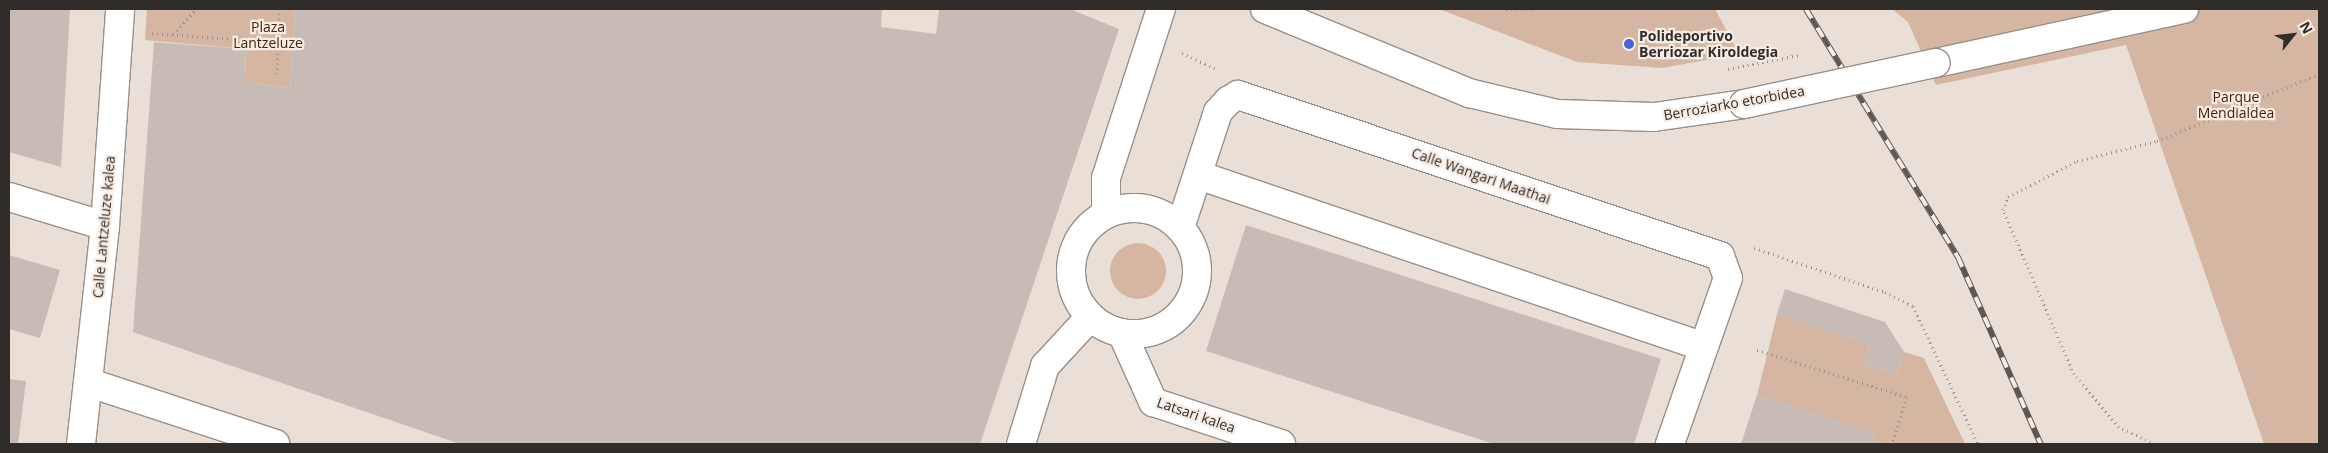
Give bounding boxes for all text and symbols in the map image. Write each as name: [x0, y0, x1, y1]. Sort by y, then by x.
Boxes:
north arrow: [2268, 10, 2318, 60]
text: N: [2295, 18, 2318, 37]
park label: Plaza Lantzeluze: [233, 19, 303, 52]
place label: Polideportivo Berriozar Kiroldegia: [1639, 28, 1778, 60]
marker: Polideportivo Berriozar Kiroldegia: [1623, 38, 1635, 50]
street label: Berroziarko etorbidea: [1662, 82, 1806, 124]
park label: Parque Mendialdea: [2198, 89, 2274, 121]
street label: Calle Wangari Maathai: [1409, 144, 1553, 208]
street label: Calle Lantzeluze kalea: [89, 155, 119, 299]
street label: Latsari kalea: [1155, 394, 1237, 436]

